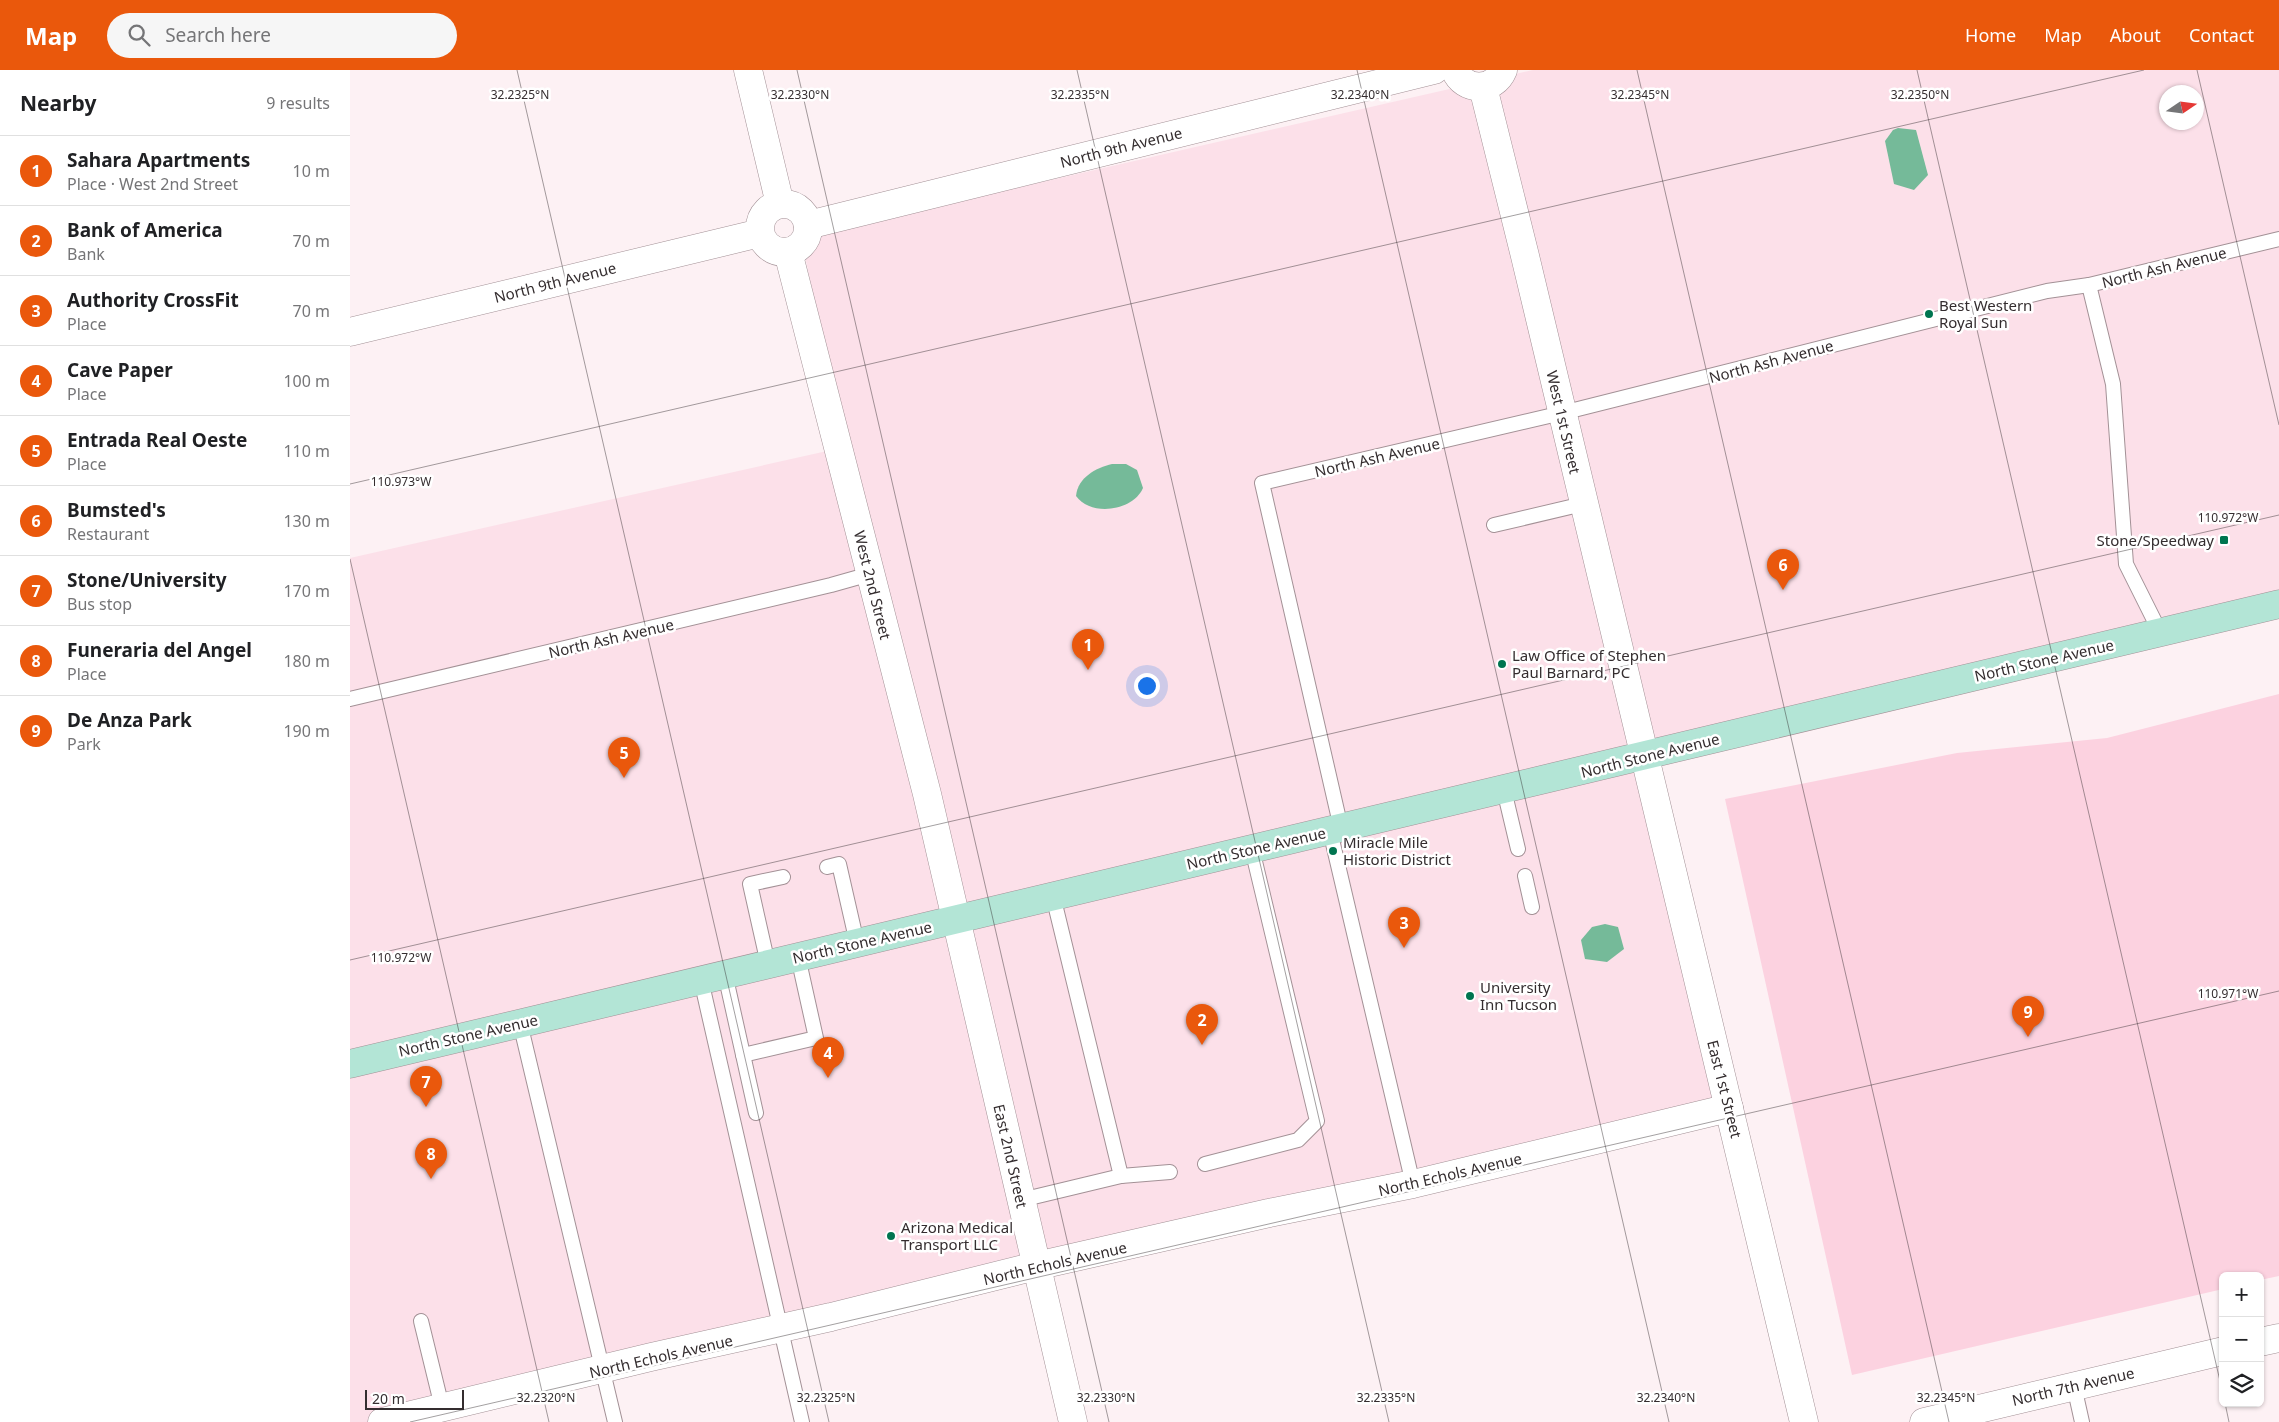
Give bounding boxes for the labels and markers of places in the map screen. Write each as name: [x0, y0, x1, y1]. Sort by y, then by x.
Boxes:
place label: Best Western Royal Sun: [1939, 295, 2032, 332]
marker: Best Western Royal Sun: [1923, 308, 1935, 320]
place label: Stone/Speedway: [2097, 530, 2214, 550]
marker: Stone/Speedway: [2218, 534, 2230, 546]
pin: 6: [1767, 549, 1799, 590]
pin: 1: [1072, 629, 1104, 670]
place label: Law Office of Stephen Paul Barnard, PC: [1512, 645, 1666, 682]
marker: Law Office of Stephen Paul Barnard, PC: [1496, 658, 1508, 670]
pin: 5: [608, 737, 640, 778]
place label: Miracle Mile Historic District: [1343, 832, 1452, 869]
marker: Miracle Mile Historic District: [1327, 845, 1339, 857]
pin: 3: [1388, 907, 1420, 948]
place label: University Inn Tucson: [1480, 977, 1557, 1014]
marker: University Inn Tucson: [1464, 990, 1476, 1002]
pin: 9: [2012, 996, 2044, 1037]
pin: 2: [1186, 1004, 1218, 1045]
pin: 4: [812, 1037, 844, 1078]
pin: 7: [410, 1066, 442, 1107]
pin: 8: [415, 1138, 447, 1179]
place label: Arizona Medical Transport LLC: [901, 1217, 1013, 1254]
marker: Arizona Medical Transport LLC: [885, 1230, 897, 1242]

